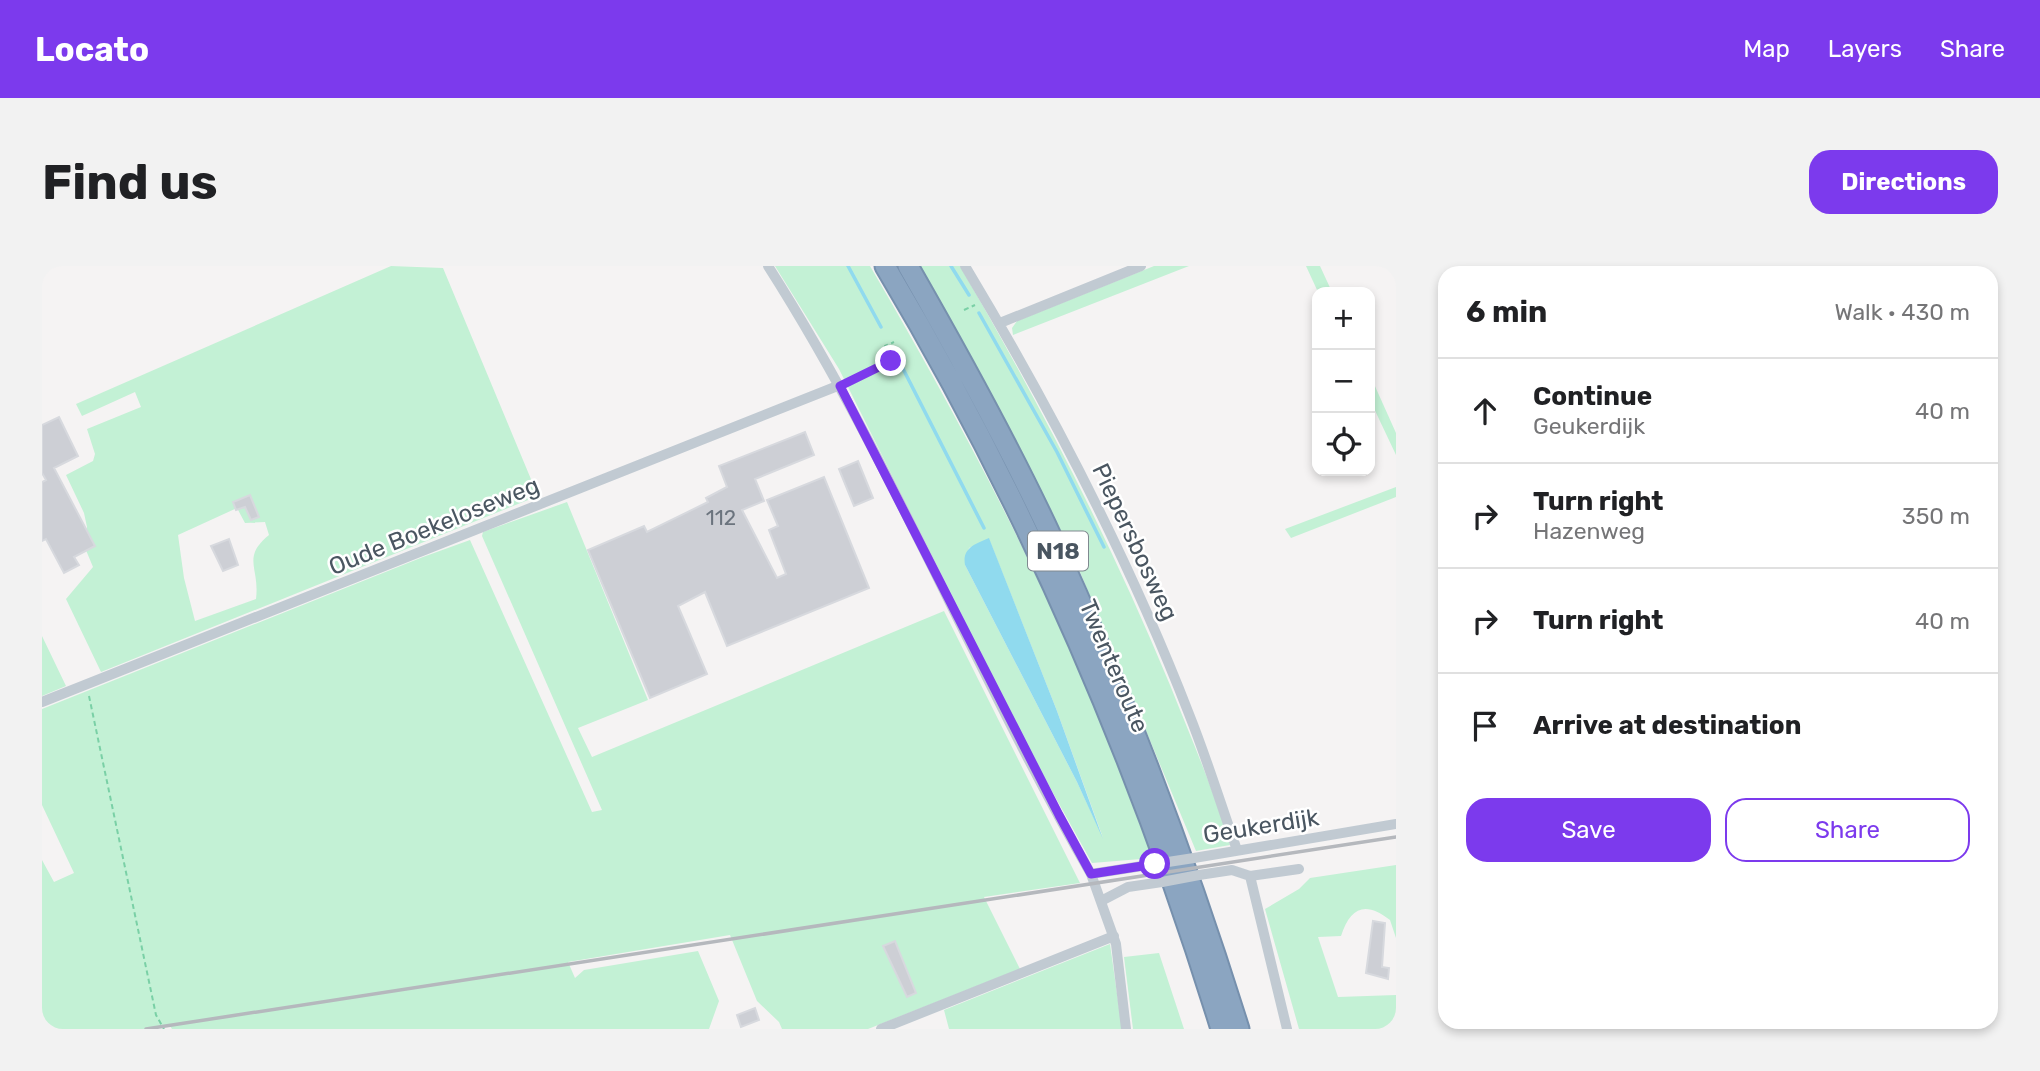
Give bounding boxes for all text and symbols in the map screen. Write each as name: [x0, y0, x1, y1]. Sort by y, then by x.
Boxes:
text: Locato: [35, 30, 149, 69]
text: Map: [1743, 35, 1790, 63]
text: Layers: [1828, 35, 1902, 63]
text: Share: [1940, 35, 2005, 63]
button: Directions: [1809, 150, 1998, 214]
text: Find us: [42, 153, 218, 211]
map controls: [1312, 287, 1375, 476]
button: +: [1312, 287, 1375, 350]
text: 6 min: [1466, 294, 1547, 330]
text: Walk · 430 m: [1835, 298, 1970, 326]
route end: [875, 345, 906, 376]
button: −: [1312, 350, 1375, 413]
text: Continue: [1533, 381, 1652, 412]
icon: ahead: [1466, 392, 1504, 430]
text: 40 m: [1915, 397, 1970, 425]
text: Geukerdijk: [1533, 412, 1645, 440]
button: locate: [1312, 413, 1375, 476]
street label: Piepersbosweg: [1086, 459, 1184, 625]
street label: Oude Boekeloseweg: [325, 471, 543, 581]
text: Turn right: [1533, 486, 1663, 517]
icon: right: [1466, 497, 1504, 535]
text: 350 m: [1902, 502, 1970, 530]
house number: 112: [706, 505, 736, 530]
text: Hazenweg: [1533, 517, 1645, 545]
road number: N18: [1028, 532, 1088, 570]
street label: Twenteroute: [1073, 595, 1155, 737]
icon: right: [1466, 602, 1504, 640]
text: Turn right: [1533, 605, 1663, 636]
text: 40 m: [1915, 607, 1970, 635]
icon: arrive: [1466, 707, 1504, 745]
text: Arrive at destination: [1533, 710, 1801, 741]
button: Save: [1466, 798, 1711, 862]
button: Share: [1725, 798, 1970, 862]
street label: Geukerdijk: [1201, 803, 1322, 849]
route start: [1139, 848, 1170, 879]

